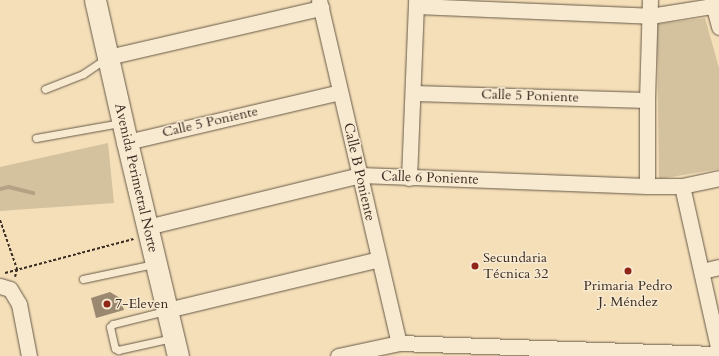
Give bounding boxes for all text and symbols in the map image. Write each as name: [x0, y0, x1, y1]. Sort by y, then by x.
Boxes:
street label: Calle 5 Poniente: [481, 86, 579, 106]
street label: Avenida Perimetral Norte: [111, 102, 161, 254]
street label: Calle 5 Poniente: [160, 103, 260, 141]
street label: Calle B Poniente: [340, 121, 378, 223]
street label: Calle 6 Poniente: [381, 168, 479, 188]
place label: Secundaria Técnica 32: [483, 250, 548, 282]
marker: Secundaria Técnica 32: [470, 261, 480, 271]
marker: Primaria Pedro J. Méndez: [623, 266, 633, 276]
place label: Primaria Pedro J. Méndez: [584, 278, 672, 310]
place label: 7-Eleven: [115, 296, 168, 312]
marker: 7-Eleven: [102, 299, 112, 309]

